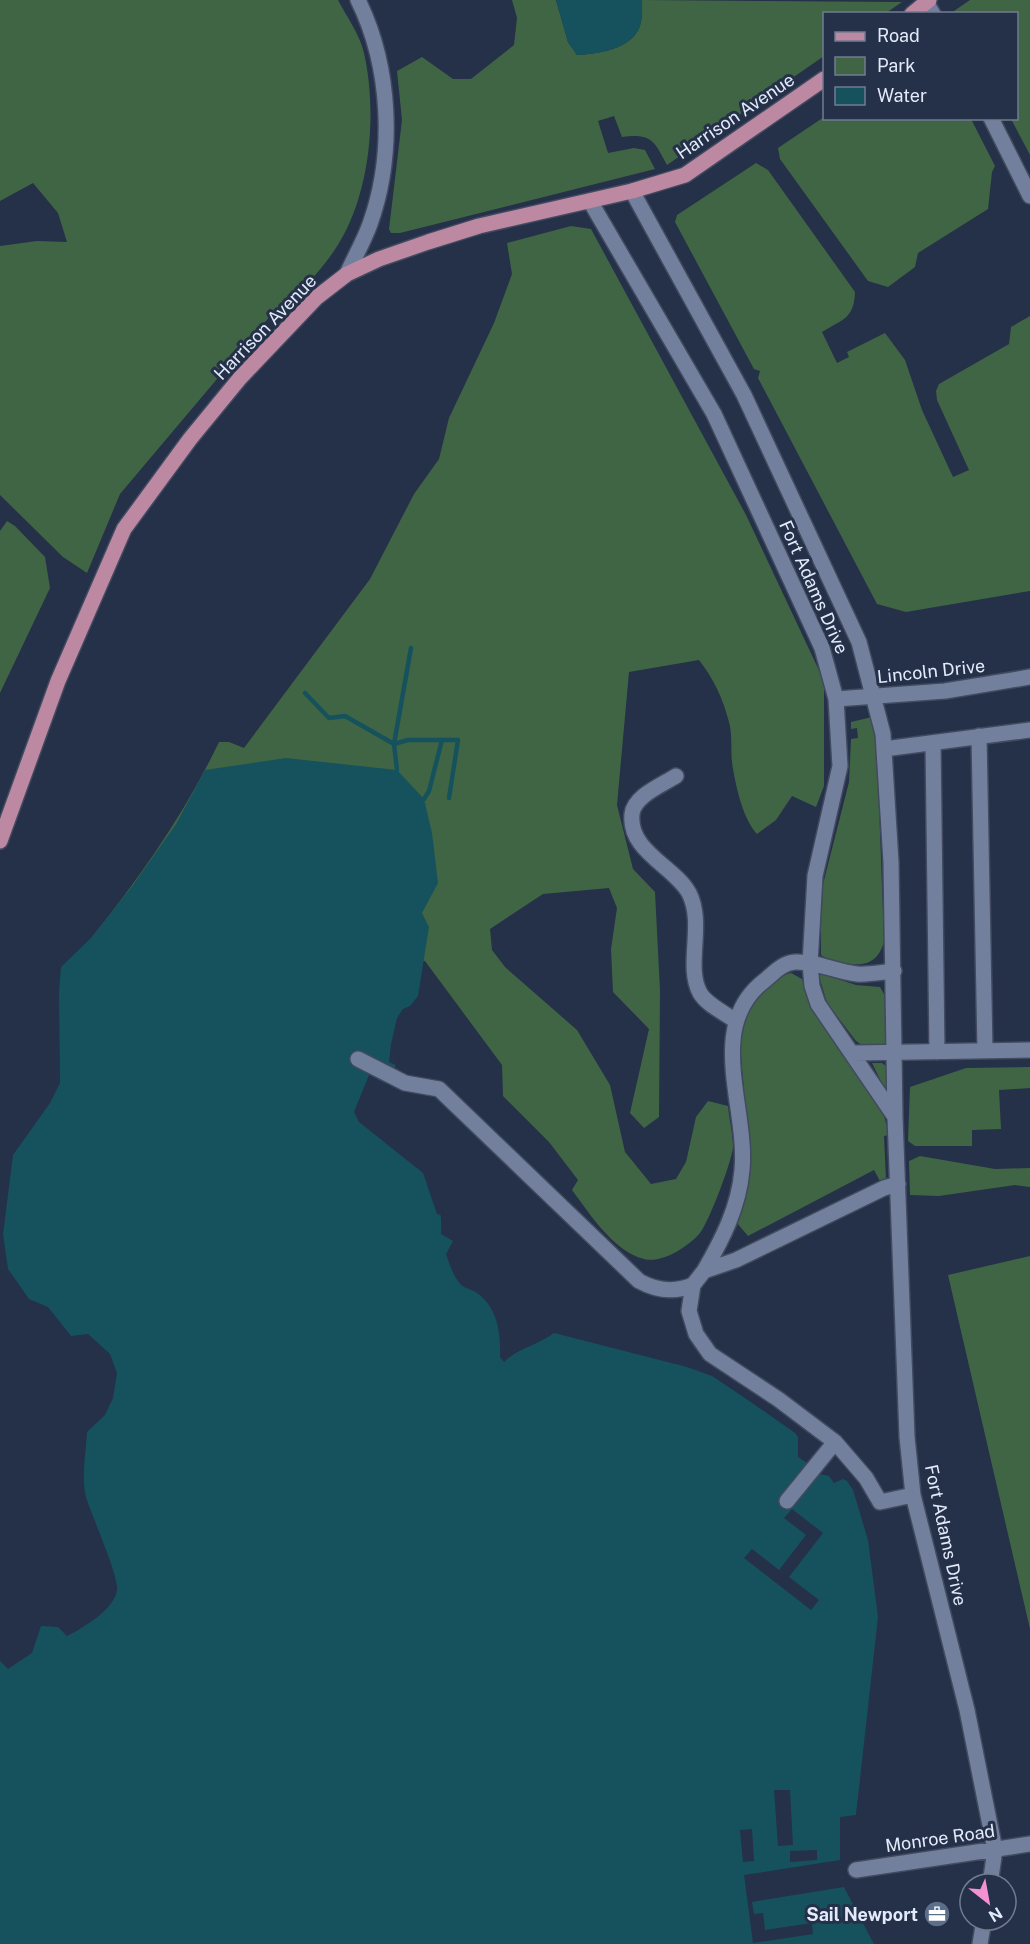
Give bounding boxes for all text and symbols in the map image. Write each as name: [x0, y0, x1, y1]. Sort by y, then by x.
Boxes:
legend: [823, 12, 1018, 120]
text: Road: [877, 25, 920, 46]
text: Park: [877, 55, 915, 76]
street label: Harrison Avenue: [672, 69, 798, 163]
text: Water: [877, 85, 927, 106]
street label: Harrison Avenue: [209, 270, 321, 384]
street label: Fort Adams Drive: [775, 517, 853, 657]
street label: Lincoln Drive: [876, 655, 986, 687]
street label: Fort Adams Drive: [921, 1462, 971, 1608]
street label: Monroe Road: [884, 1820, 996, 1856]
north arrow: [958, 1872, 1018, 1932]
office icon: Sail Newport: [922, 1899, 952, 1929]
text: N: [985, 1903, 1006, 1926]
place label: Sail Newport: [806, 1904, 918, 1925]

